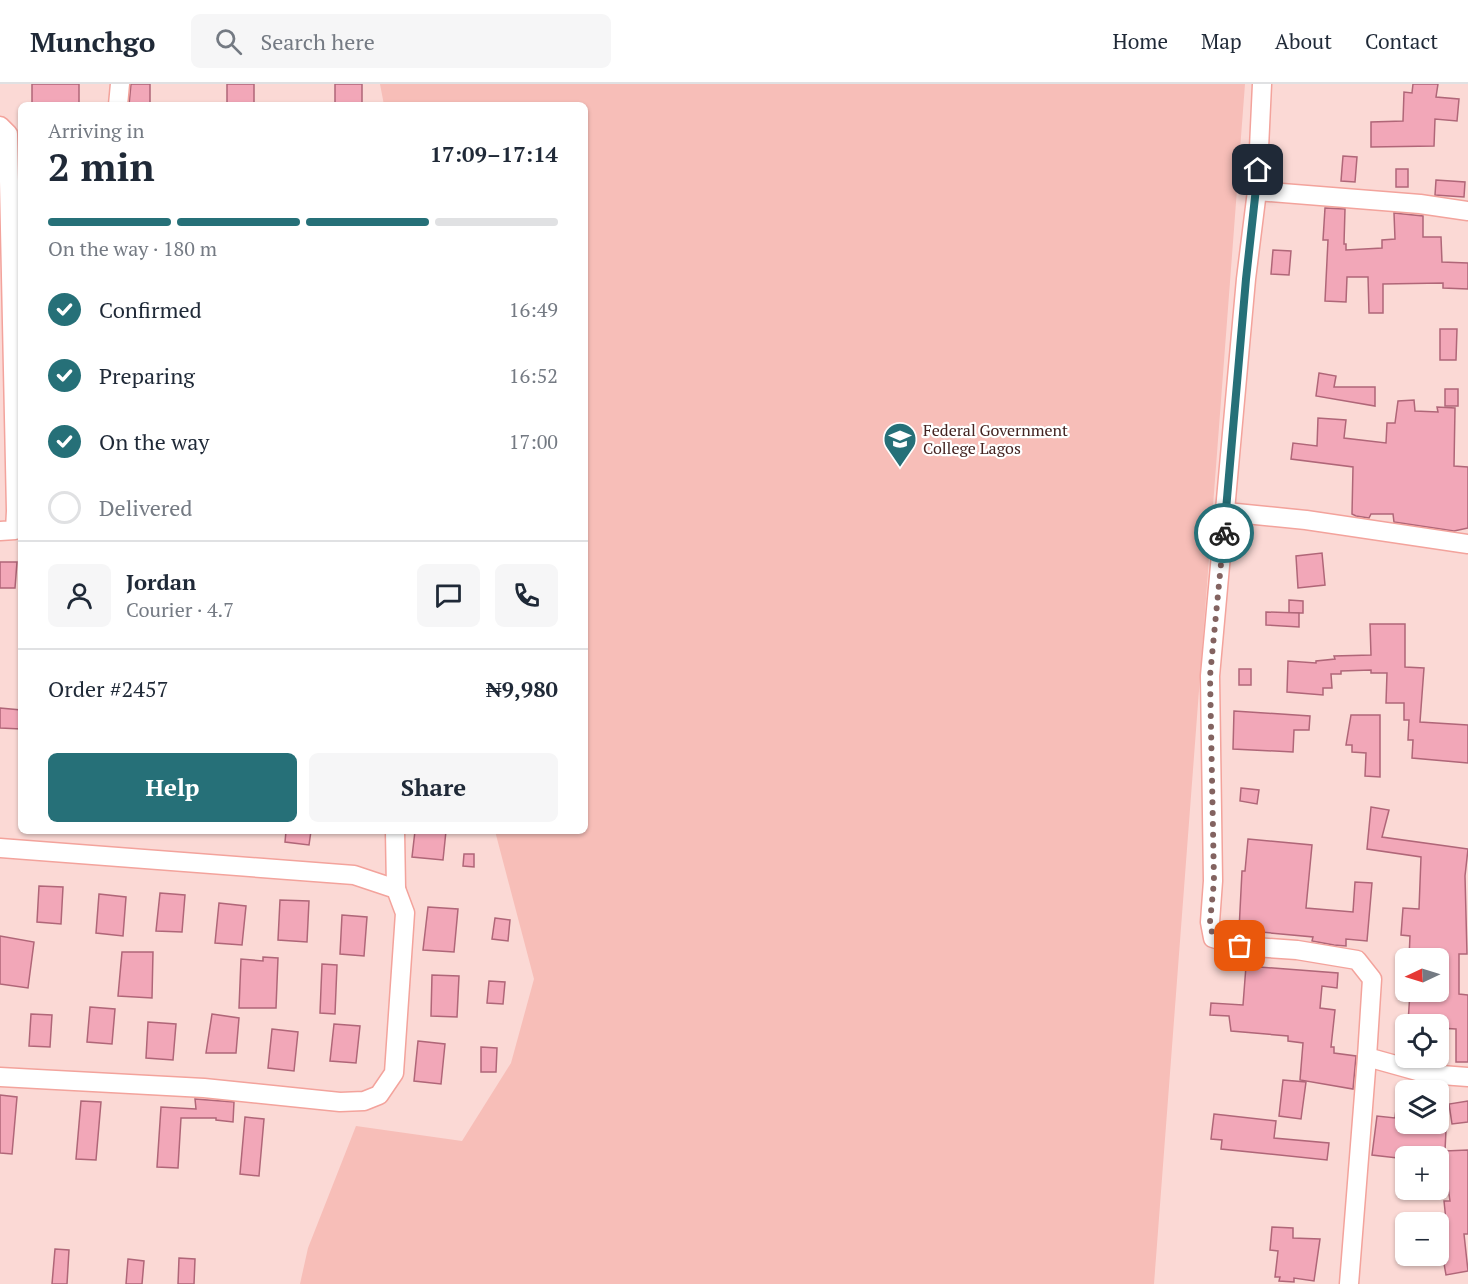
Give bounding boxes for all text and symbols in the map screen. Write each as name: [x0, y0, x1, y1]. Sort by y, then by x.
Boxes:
search box: [191, 14, 611, 68]
text: Munchgo: [30, 23, 155, 60]
icon: search: [212, 25, 245, 58]
text: Search here: [260, 27, 375, 56]
text: Home: [1112, 27, 1168, 55]
text: Map: [1201, 27, 1242, 55]
text: About: [1275, 27, 1332, 55]
text: Contact: [1365, 27, 1438, 55]
text: Arriving in: [48, 117, 144, 144]
text: 17:09–17:14: [430, 139, 558, 168]
text: 2 min: [48, 140, 155, 192]
pin: [1232, 144, 1283, 195]
icon: home: [1241, 153, 1274, 186]
text: On the way · 180 m: [48, 235, 217, 262]
icon: check: [48, 293, 81, 326]
text: Confirmed: [99, 295, 202, 324]
text: 16:49: [509, 296, 558, 323]
icon: check: [48, 359, 81, 392]
text: Preparing: [99, 361, 195, 390]
text: 16:52: [509, 362, 558, 389]
place label: Federal Government College Lagos: [923, 419, 1068, 459]
school or university icon: Federal Government College Lagos: [882, 421, 918, 468]
icon: check: [48, 425, 81, 458]
text: On the way: [99, 427, 209, 456]
text: 17:00: [509, 428, 558, 455]
text: Delivered: [99, 493, 192, 522]
courier: [1194, 503, 1254, 563]
icon: bike: [1208, 517, 1241, 550]
button: person: [48, 564, 111, 627]
button: chat: [417, 564, 480, 627]
button: phone: [495, 564, 558, 627]
text: Jordan: [126, 567, 196, 596]
text: Courier · 4.7: [126, 596, 234, 623]
text: Order #2457: [48, 674, 168, 703]
text: ₦9,980: [486, 674, 558, 703]
button: Help: [48, 753, 297, 822]
button: Share: [309, 753, 558, 822]
pin: [1214, 920, 1265, 971]
icon: bag: [1223, 929, 1256, 962]
north arrow: [1395, 948, 1449, 1002]
map controls: [1395, 948, 1449, 1266]
button: locate: [1395, 1014, 1449, 1068]
button: layers: [1395, 1080, 1449, 1134]
button: +: [1395, 1146, 1449, 1200]
button: −: [1395, 1212, 1449, 1266]

